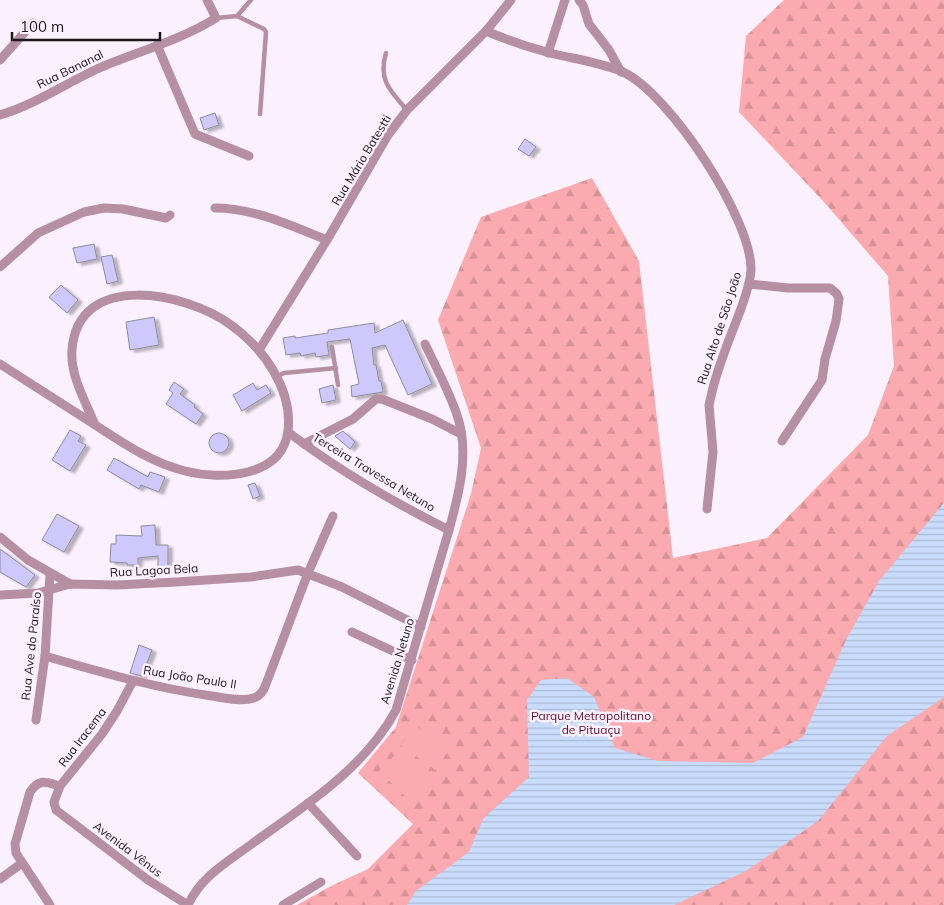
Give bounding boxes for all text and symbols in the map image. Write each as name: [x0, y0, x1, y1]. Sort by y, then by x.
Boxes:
scale bar: [12, 10, 160, 42]
text: 100 m: [20, 17, 64, 36]
street label: Rua Bananal: [34, 46, 106, 92]
street label: Rua Mário Batestti: [328, 112, 394, 208]
street label: Rua Alto de São João: [694, 270, 744, 386]
street label: Terceira Travessa Netuno: [310, 429, 438, 515]
street label: Rua Lagoa Bela: [109, 560, 199, 580]
street label: Rua Ave do Paraíso: [18, 591, 44, 701]
street label: Avenida Netuno: [377, 616, 417, 706]
street label: Rua João Paulo II: [142, 662, 238, 692]
street label: Rua Iracema: [55, 704, 109, 770]
park label: Parque Metropolitano de Pituaçu: [531, 708, 651, 737]
street label: Avenida Vênus: [90, 818, 166, 880]

